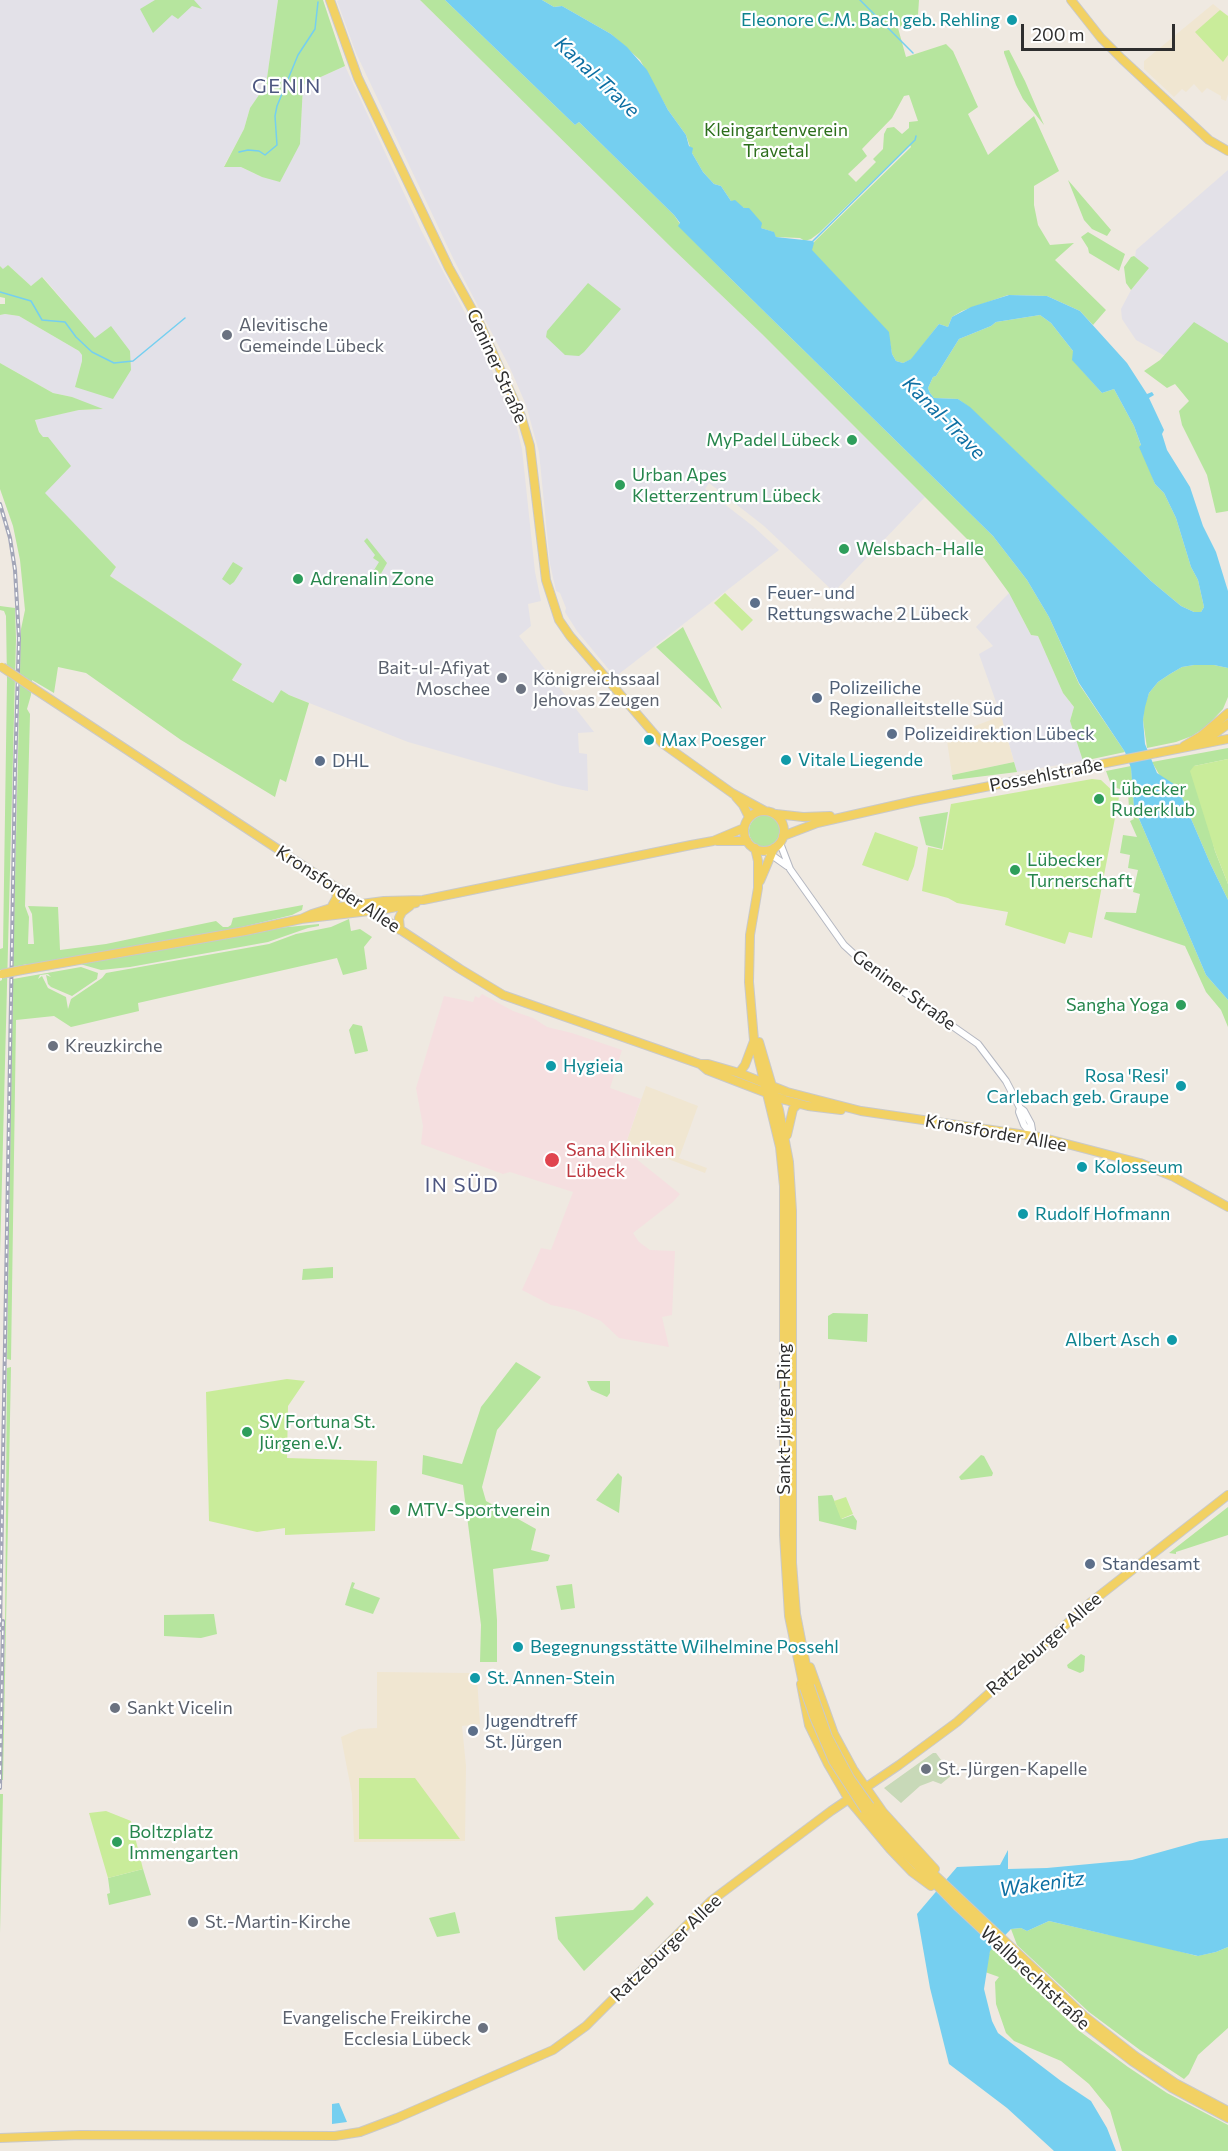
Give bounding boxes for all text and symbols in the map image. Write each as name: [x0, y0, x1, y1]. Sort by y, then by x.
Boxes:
place label: Eleonore C.M. Bach geb. Rehling: [741, 9, 1000, 31]
scale bar: [1024, 12, 1178, 50]
marker: Eleonore C.M. Bach geb. Rehling: [1005, 13, 1019, 27]
text: 200 m: [1032, 23, 1085, 45]
water label: Kanal-Trave: [550, 32, 644, 122]
district label: GENIN: [252, 74, 322, 98]
park label: Kleingartenverein Travetal: [704, 119, 848, 162]
street label: Geniner Straße: [462, 306, 532, 426]
place label: Alevitische Gemeinde Lübeck: [239, 314, 384, 356]
marker: Alevitische Gemeinde Lübeck: [220, 328, 234, 342]
water label: Kanal-Trave: [898, 372, 990, 464]
place label: MyPadel Lübeck: [706, 429, 840, 451]
marker: MyPadel Lübeck: [845, 433, 859, 447]
place label: Urban Apes Kletterzentrum Lübeck: [632, 464, 821, 506]
marker: Urban Apes Kletterzentrum Lübeck: [613, 478, 627, 492]
place label: Welsbach-Halle: [856, 538, 984, 560]
marker: Welsbach-Halle: [837, 542, 851, 556]
place label: Adrenalin Zone: [310, 568, 434, 590]
marker: Adrenalin Zone: [291, 572, 305, 586]
place label: Feuer- und Rettungswache 2 Lübeck: [767, 582, 969, 624]
marker: Feuer- und Rettungswache 2 Lübeck: [748, 596, 762, 610]
place label: Bait-ul-Afiyat Moschee: [378, 657, 490, 700]
place label: Königreichssaal Jehovas Zeugen: [533, 668, 660, 710]
marker: Bait-ul-Afiyat Moschee: [495, 671, 509, 685]
place label: Polizeiliche Regionalleitstelle Süd: [829, 677, 1003, 720]
marker: Königreichssaal Jehovas Zeugen: [514, 682, 528, 696]
marker: Polizeiliche Regionalleitstelle Süd: [810, 691, 824, 705]
place label: Polizeidirektion Lübeck: [904, 723, 1095, 745]
marker: Polizeidirektion Lübeck: [885, 727, 899, 741]
place label: Max Poesger: [661, 729, 766, 751]
marker: Max Poesger: [642, 733, 656, 747]
place label: Vitale Liegende: [798, 749, 923, 771]
place label: DHL: [332, 750, 369, 772]
marker: Vitale Liegende: [779, 753, 793, 767]
street label: Possehlstraße: [988, 753, 1104, 797]
marker: DHL: [313, 754, 327, 768]
place label: Lübecker Ruderklub: [1111, 778, 1195, 820]
marker: Lübecker Ruderklub: [1092, 792, 1106, 806]
street label: Kronsforder Allee: [272, 841, 404, 937]
place label: Lübecker Turnerschaft: [1027, 849, 1132, 892]
marker: Lübecker Turnerschaft: [1008, 863, 1022, 877]
street label: Geniner Straße: [848, 945, 960, 1035]
place label: Sangha Yoga: [1066, 994, 1169, 1016]
marker: Sangha Yoga: [1174, 998, 1188, 1012]
place label: Kreuzkirche: [65, 1035, 162, 1057]
marker: Kreuzkirche: [46, 1039, 60, 1053]
place label: Hygieia: [563, 1055, 623, 1077]
marker: Hygieia: [544, 1059, 558, 1073]
place label: Rosa 'Resi' Carlebach geb. Graupe: [986, 1065, 1169, 1108]
marker: Rosa 'Resi' Carlebach geb. Graupe: [1174, 1079, 1188, 1093]
street label: Kronsforder Allee: [923, 1110, 1069, 1156]
place label: Sana Kliniken Lübeck: [566, 1139, 675, 1182]
marker: Sana Kliniken Lübeck: [543, 1151, 561, 1169]
place label: Kolosseum: [1094, 1156, 1183, 1178]
marker: Kolosseum: [1075, 1160, 1089, 1174]
district label: IN SÜD: [425, 1173, 499, 1197]
place label: Rudolf Hofmann: [1035, 1203, 1170, 1225]
marker: Rudolf Hofmann: [1016, 1207, 1030, 1221]
place label: Albert Asch: [1065, 1329, 1160, 1351]
marker: Albert Asch: [1165, 1333, 1179, 1347]
street label: Sankt-Jürgen-Ring: [773, 1343, 795, 1495]
place label: SV Fortuna St. Jürgen e.V.: [259, 1411, 375, 1454]
marker: SV Fortuna St. Jürgen e.V.: [240, 1425, 254, 1439]
place label: MTV-Sportverein: [407, 1499, 550, 1521]
marker: MTV-Sportverein: [388, 1503, 402, 1517]
place label: Standesamt: [1102, 1553, 1200, 1575]
marker: Standesamt: [1083, 1557, 1097, 1571]
street label: Ratzeburger Allee: [982, 1588, 1106, 1700]
place label: Begegnungsstätte Wilhelmine Possehl: [530, 1636, 839, 1658]
marker: Begegnungsstätte Wilhelmine Possehl: [511, 1640, 525, 1654]
place label: St. Annen-Stein: [487, 1667, 615, 1689]
marker: St. Annen-Stein: [468, 1671, 482, 1685]
place label: Sankt Vicelin: [127, 1697, 233, 1719]
marker: Sankt Vicelin: [108, 1701, 122, 1715]
place label: Jugendtreff St. Jürgen: [485, 1710, 578, 1752]
marker: Jugendtreff St. Jürgen: [466, 1724, 480, 1738]
place label: St.-Jürgen-Kapelle: [938, 1758, 1087, 1780]
marker: St.-Jürgen-Kapelle: [919, 1762, 933, 1776]
place label: Boltzplatz Immengarten: [129, 1821, 239, 1864]
marker: Boltzplatz Immengarten: [110, 1835, 124, 1849]
water label: Wakenitz: [998, 1866, 1086, 1902]
street label: Ratzeburger Allee: [606, 1890, 726, 2006]
place label: St.-Martin-Kirche: [205, 1911, 350, 1933]
marker: St.-Martin-Kirche: [186, 1915, 200, 1929]
street label: Wallbrechtstraße: [976, 1922, 1094, 2034]
place label: Evangelische Freikirche Ecclesia Lübeck: [282, 2007, 471, 2050]
marker: Evangelische Freikirche Ecclesia Lübeck: [476, 2021, 490, 2035]

